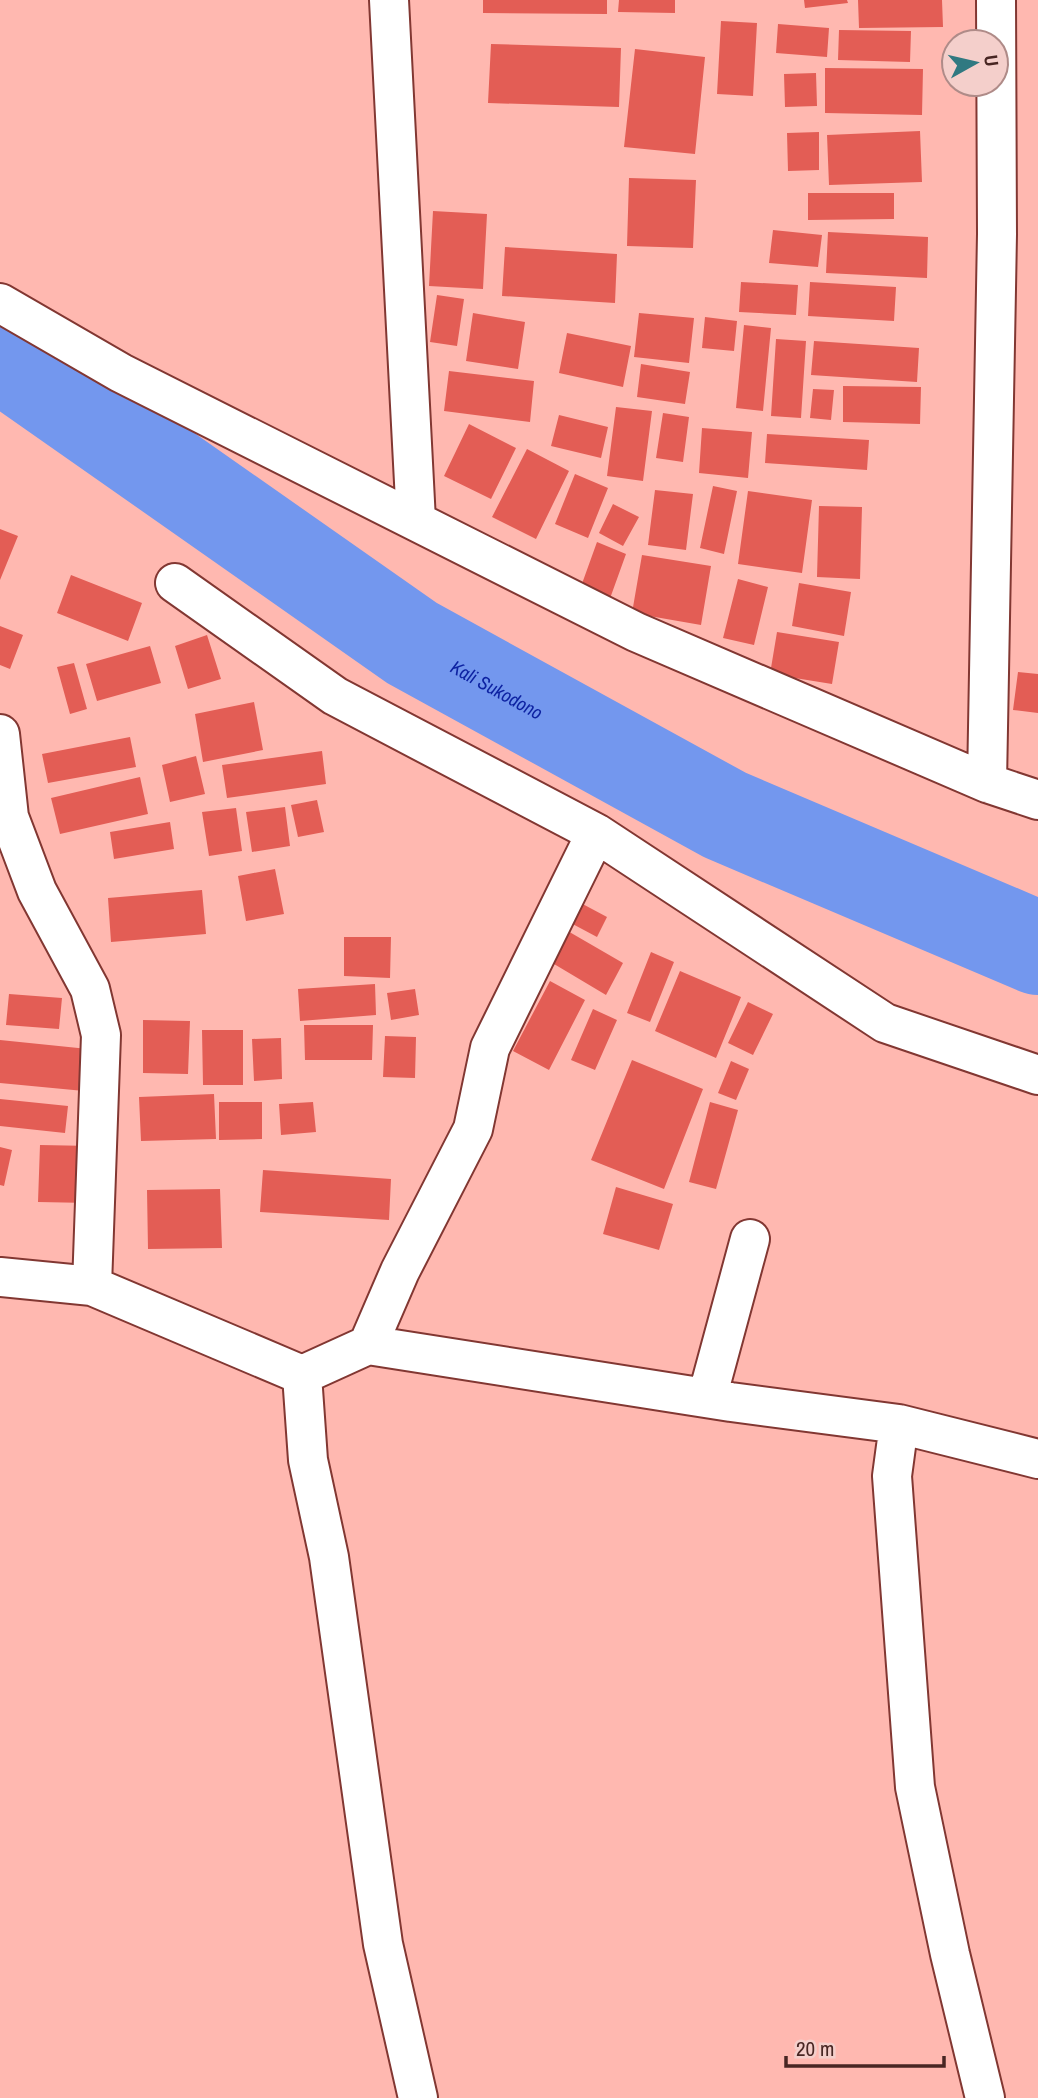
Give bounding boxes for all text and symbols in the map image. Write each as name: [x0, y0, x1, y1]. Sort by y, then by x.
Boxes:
north arrow: [940, 28, 1010, 98]
text: U: [978, 53, 1005, 68]
water label: Kali Sukodono: [446, 654, 548, 726]
scale bar: [786, 2024, 944, 2068]
text: 20 m: [796, 2034, 834, 2063]

